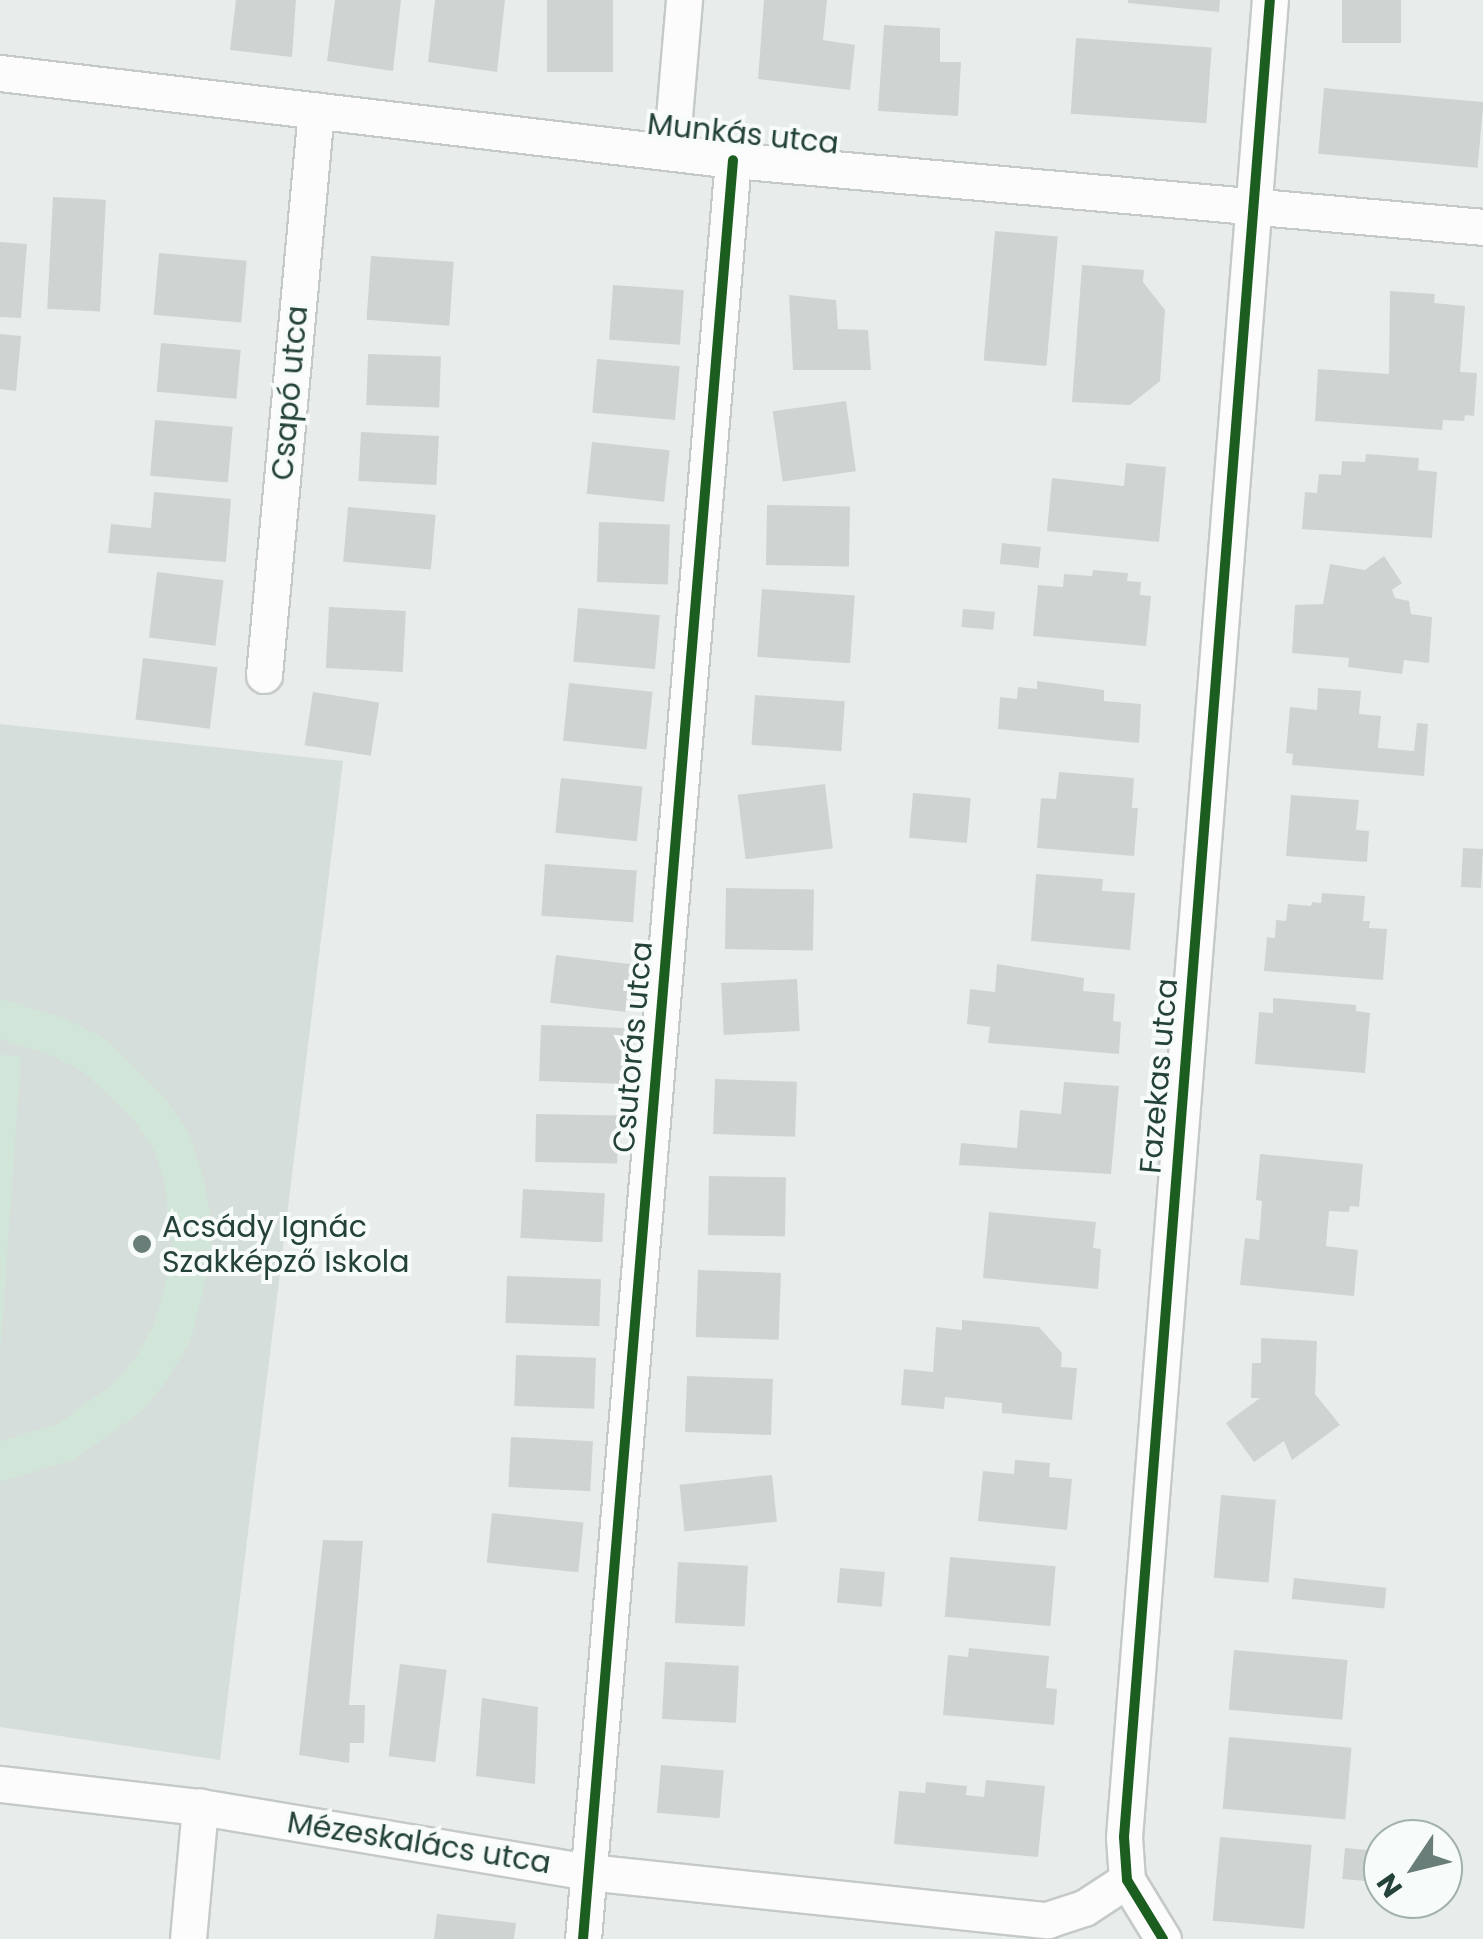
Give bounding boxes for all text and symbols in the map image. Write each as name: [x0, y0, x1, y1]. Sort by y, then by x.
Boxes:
street label: Munkás utca: [646, 106, 840, 162]
street label: Csapó utca: [264, 304, 316, 482]
street label: Csutorás utca: [606, 940, 660, 1154]
street label: Fazekas utca: [1133, 977, 1185, 1175]
place label: Acsády Ignác Szakképző Iskola: [162, 1209, 410, 1280]
marker: Acsády Ignác Szakképző Iskola: [131, 1233, 153, 1255]
street label: Mézeskalács utca: [285, 1804, 553, 1882]
north arrow: [1363, 1819, 1463, 1919]
text: N: [1368, 1866, 1412, 1905]

